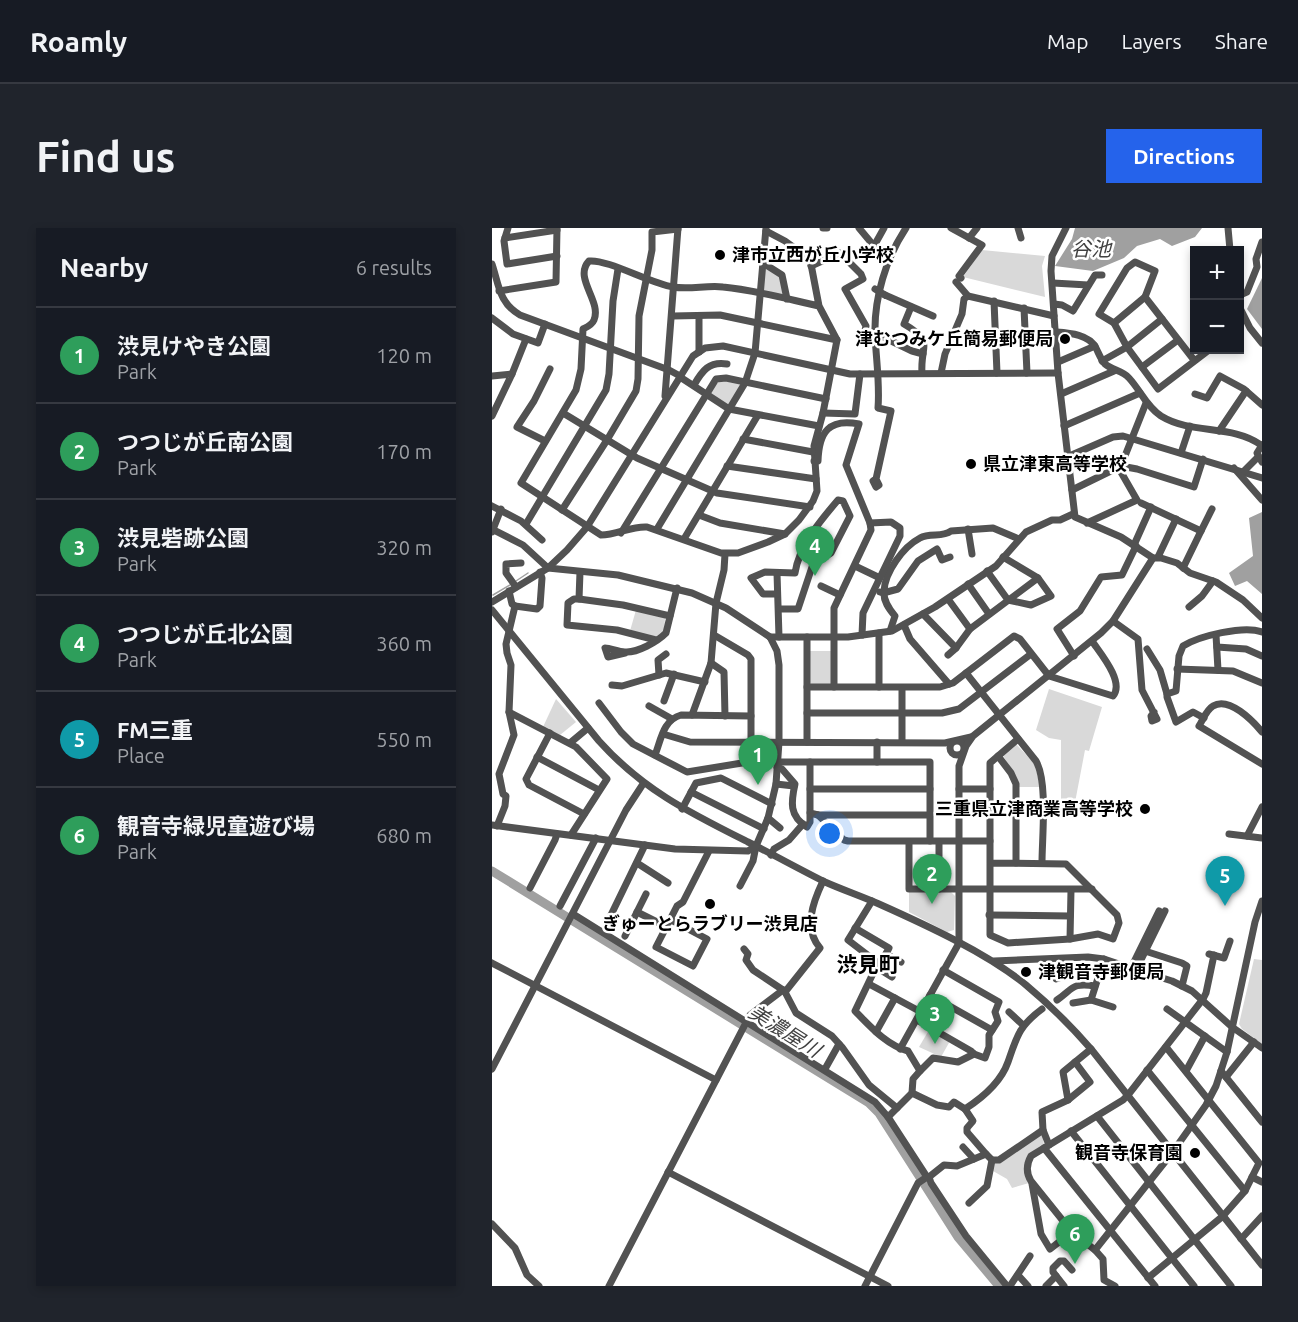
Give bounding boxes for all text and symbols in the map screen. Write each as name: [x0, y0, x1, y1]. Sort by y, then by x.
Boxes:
text: Roamly: [30, 26, 127, 57]
text: Map: [1047, 29, 1088, 53]
text: Layers: [1121, 29, 1182, 53]
text: Share: [1215, 29, 1268, 53]
button: Directions: [1106, 129, 1262, 183]
text: Find us: [36, 133, 175, 180]
water label: 谷池: [1071, 237, 1113, 260]
place label: 津市立西が丘小学校: [732, 244, 894, 264]
map controls: [1190, 246, 1244, 354]
button: +: [1190, 246, 1244, 300]
marker: 津市立西が丘小学校: [713, 248, 727, 262]
text: Nearby: [60, 253, 148, 282]
text: 6 results: [356, 256, 432, 279]
button: −: [1190, 300, 1244, 354]
place label: 津むつみケ丘簡易郵便局: [855, 328, 1053, 348]
marker: 津むつみケ丘簡易郵便局: [1058, 332, 1072, 346]
text: 渋見けやき公園: [117, 333, 271, 358]
text: 1: [74, 344, 85, 367]
text: 120 m: [376, 344, 432, 367]
text: Park: [117, 360, 157, 383]
text: つつじが丘南公園: [117, 429, 293, 454]
text: 2: [74, 440, 85, 463]
text: 170 m: [376, 440, 432, 463]
place label: 県立津東高等学校: [983, 453, 1127, 473]
text: Park: [117, 456, 157, 479]
marker: 県立津東高等学校: [964, 457, 978, 471]
text: 渋見砦跡公園: [117, 525, 249, 550]
pin: 4: [796, 526, 834, 576]
text: 3: [74, 536, 85, 559]
text: 320 m: [376, 536, 432, 559]
text: Park: [117, 552, 157, 575]
text: つつじが丘北公園: [117, 621, 293, 646]
text: 4: [74, 632, 85, 655]
text: 360 m: [376, 632, 432, 655]
text: Park: [117, 648, 157, 671]
text: FM三重: [117, 717, 193, 742]
text: 5: [74, 728, 85, 751]
text: 550 m: [376, 728, 432, 751]
pin: 1: [738, 736, 778, 785]
text: Place: [117, 744, 165, 767]
place label: 三重県立津商業高等学校: [935, 798, 1133, 818]
marker: 三重県立津商業高等学校: [1138, 802, 1152, 816]
text: 観音寺緑児童遊び場: [117, 813, 315, 838]
your location: [815, 819, 844, 848]
text: 6: [74, 824, 85, 847]
text: 680 m: [376, 824, 432, 847]
text: Park: [117, 840, 157, 863]
pin: 2: [912, 854, 952, 904]
pin: 5: [1206, 856, 1244, 906]
marker: ぎゅーとらラブリー渋見店: [703, 897, 717, 911]
place label: ぎゅーとらラブリー渋見店: [602, 913, 818, 933]
district label: 渋見町: [837, 952, 900, 976]
place label: 津観音寺郵便局: [1038, 961, 1164, 981]
marker: 津観音寺郵便局: [1019, 965, 1033, 979]
pin: 3: [916, 994, 954, 1044]
water label: 美濃屋川: [745, 1000, 827, 1063]
place label: 観音寺保育園: [1075, 1142, 1183, 1162]
marker: 観音寺保育園: [1188, 1146, 1202, 1160]
pin: 6: [1056, 1214, 1094, 1264]

